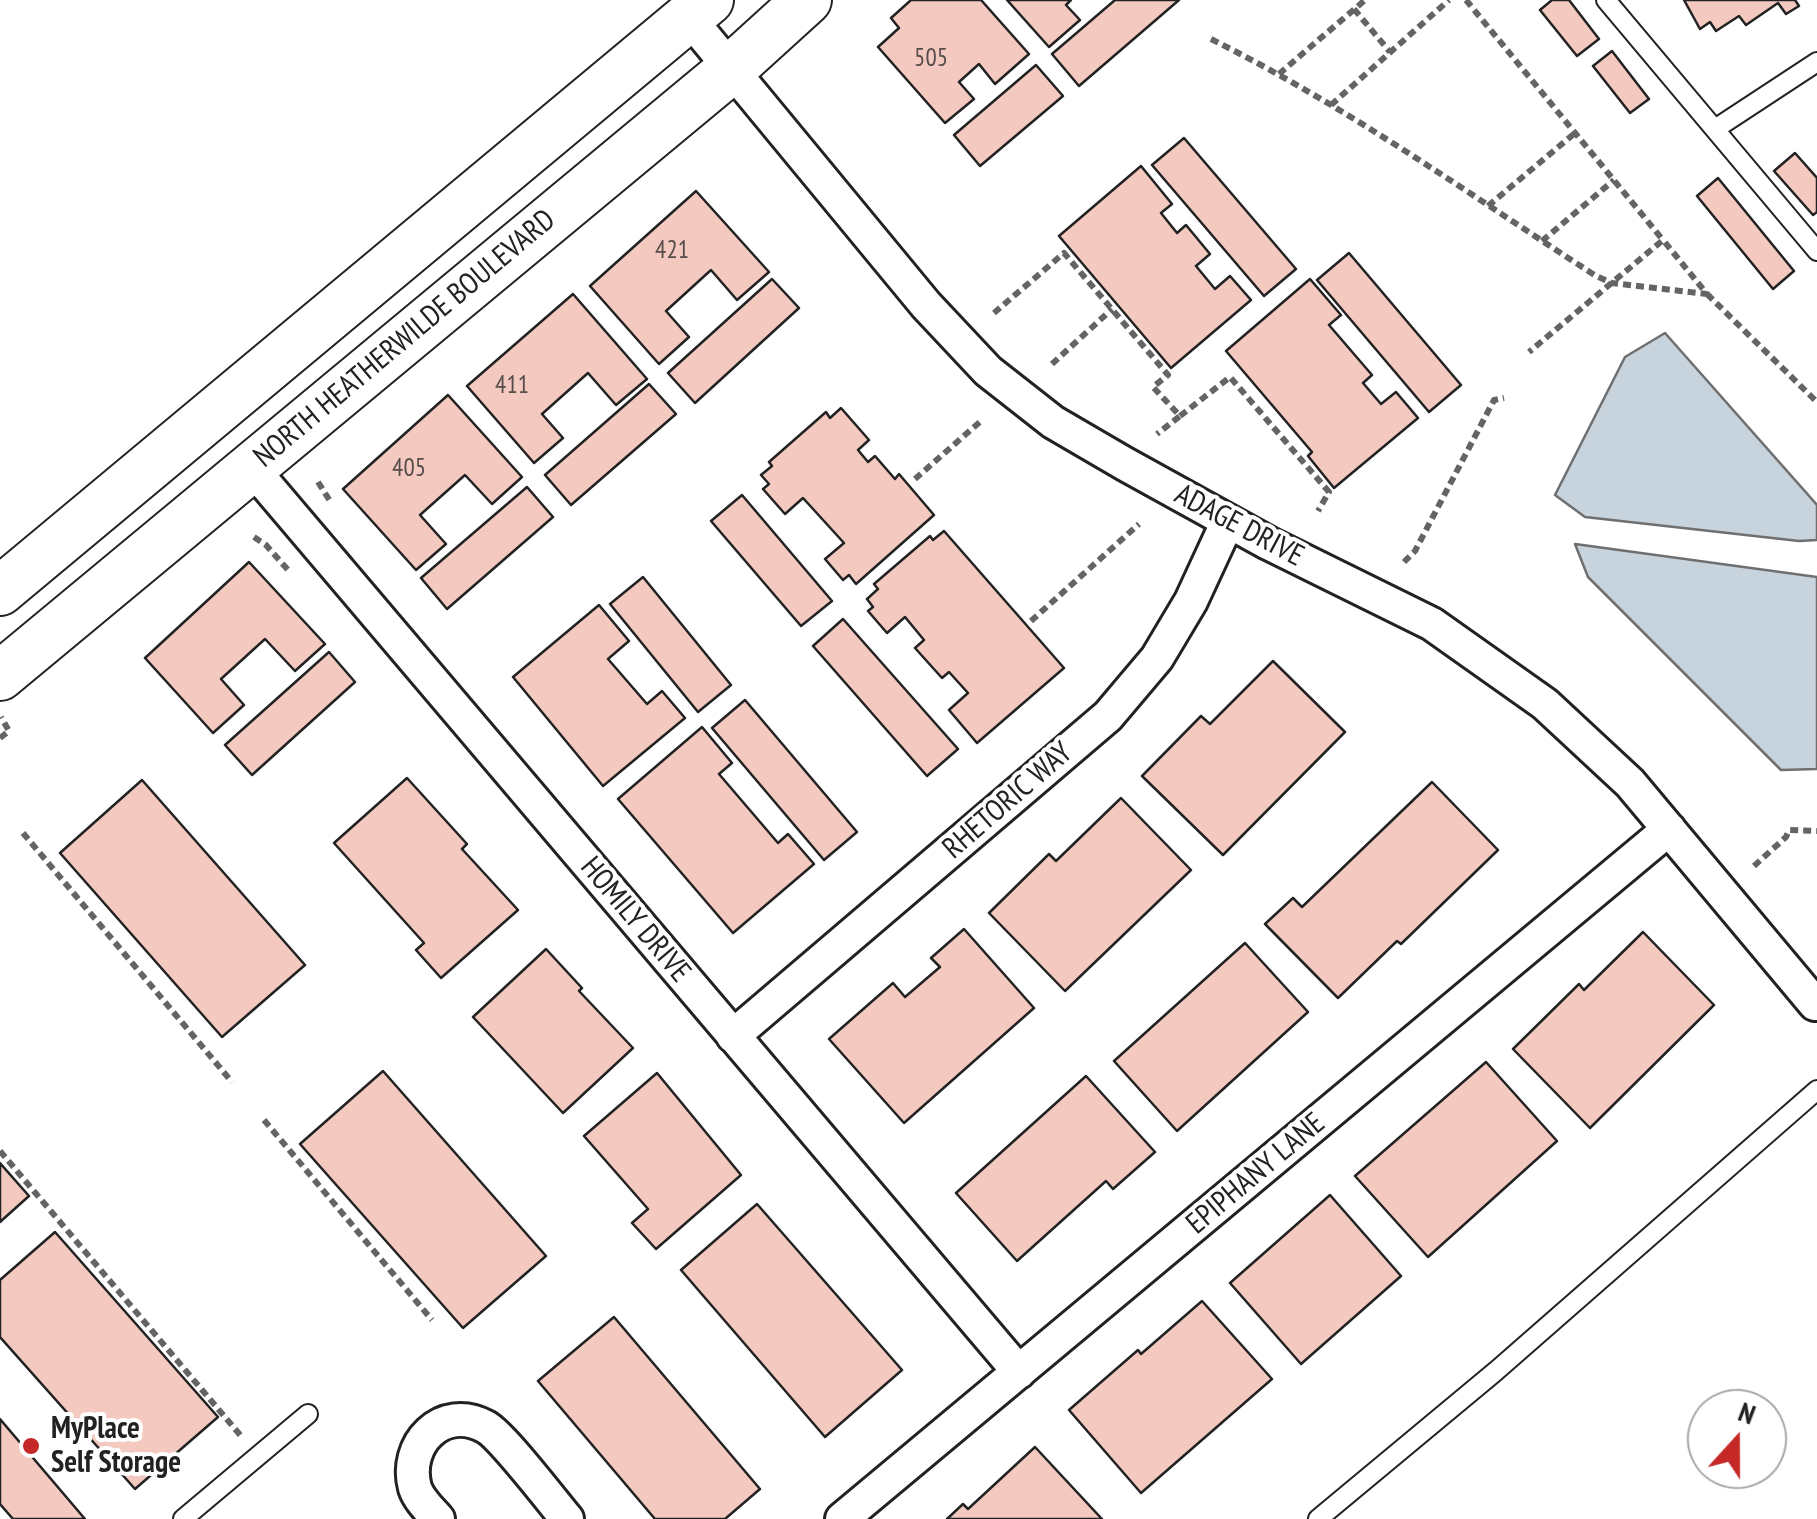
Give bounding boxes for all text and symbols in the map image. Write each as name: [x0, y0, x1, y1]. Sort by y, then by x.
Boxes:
house number: 505: [914, 44, 948, 74]
street label: NORTH HEATHERWILDE BOULEVARD: [247, 202, 563, 476]
house number: 421: [655, 236, 689, 266]
house number: 411: [495, 371, 529, 401]
house number: 405: [392, 454, 426, 484]
street label: ADAGE DRIVE: [1168, 477, 1310, 575]
street label: RHETORIC WAY: [936, 735, 1080, 867]
street label: HOMILY DRIVE: [572, 850, 698, 990]
street label: EPIPHANY LANE: [1180, 1106, 1332, 1242]
north arrow: [1687, 1389, 1787, 1489]
text: N: [1734, 1392, 1761, 1432]
place label: MyPlace Self Storage: [51, 1411, 181, 1482]
marker: MyPlace Self Storage: [20, 1435, 42, 1457]

